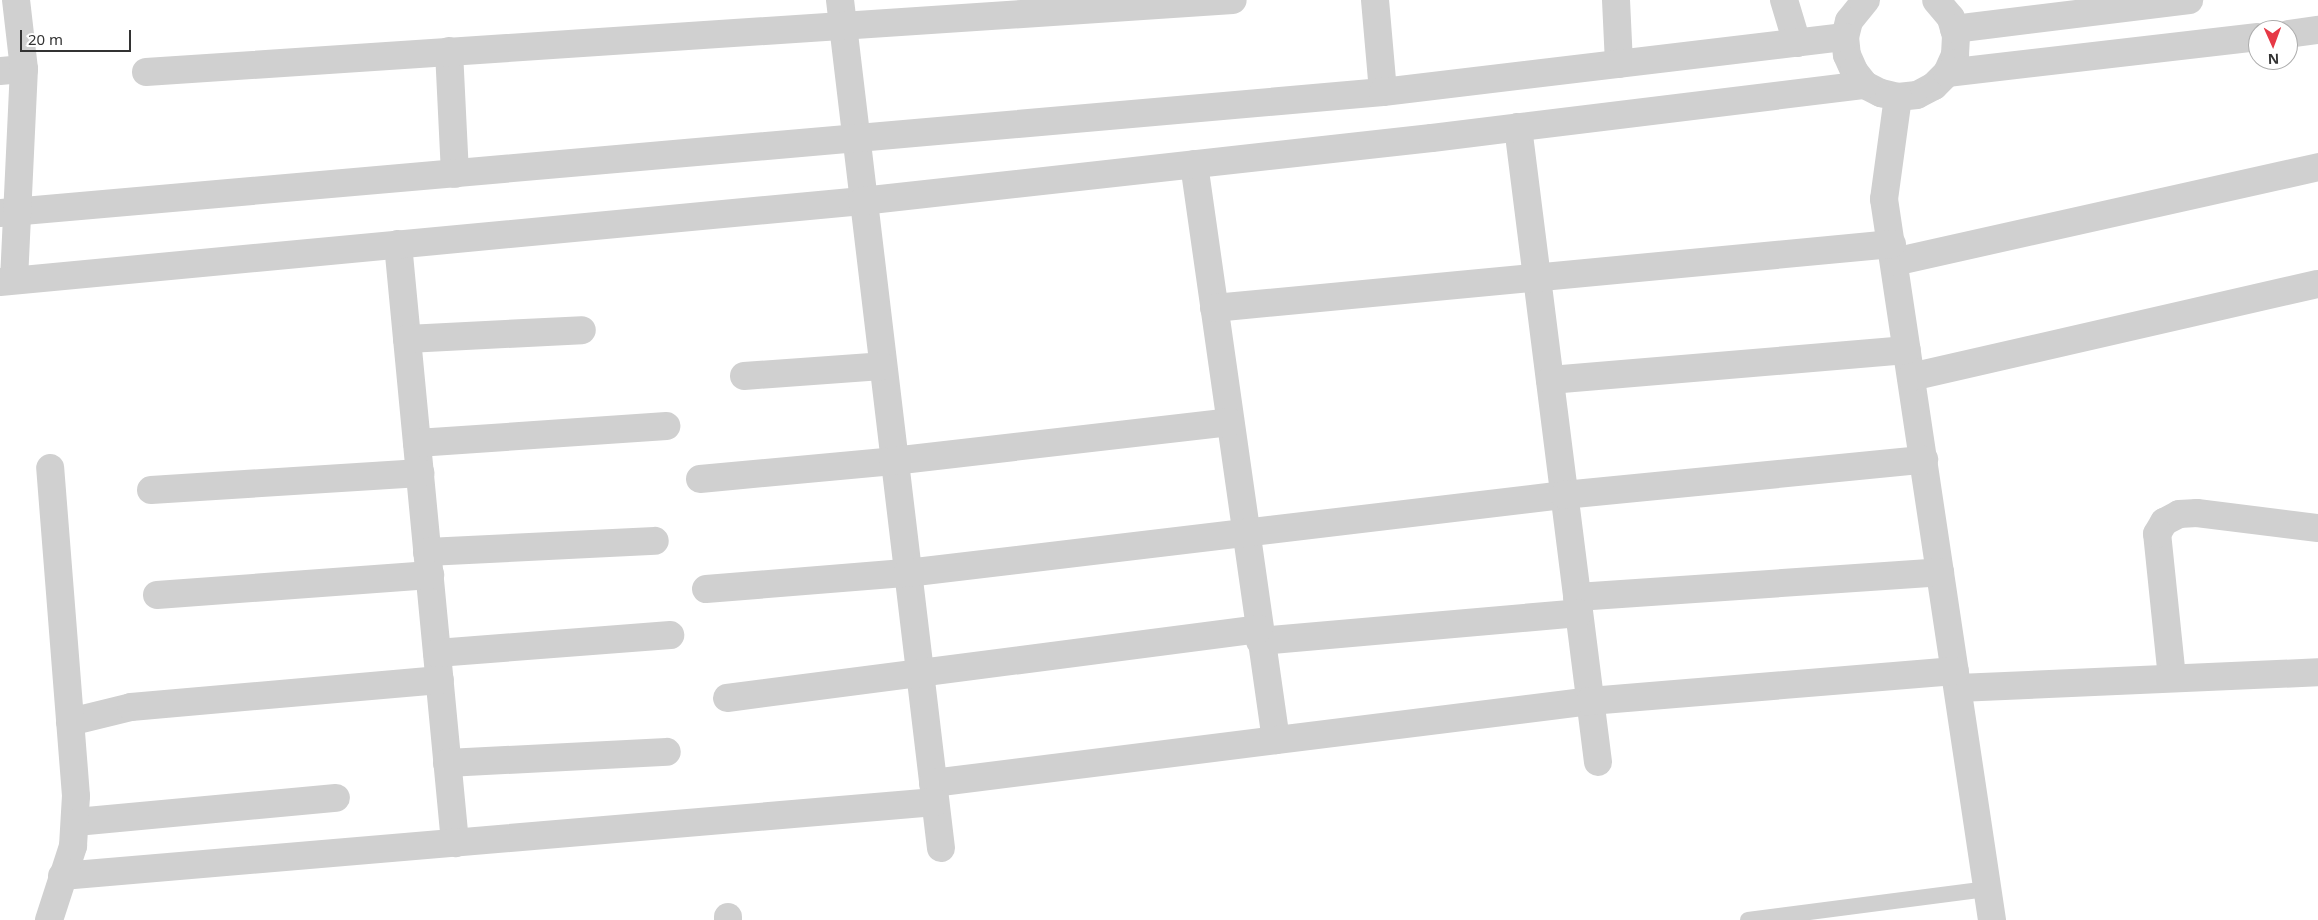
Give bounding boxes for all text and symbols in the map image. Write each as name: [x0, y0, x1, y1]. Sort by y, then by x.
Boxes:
scale bar: [22, 20, 134, 52]
north arrow: [2248, 20, 2298, 70]
text: 20 m: [28, 29, 63, 49]
text: N: [2267, 50, 2280, 69]

